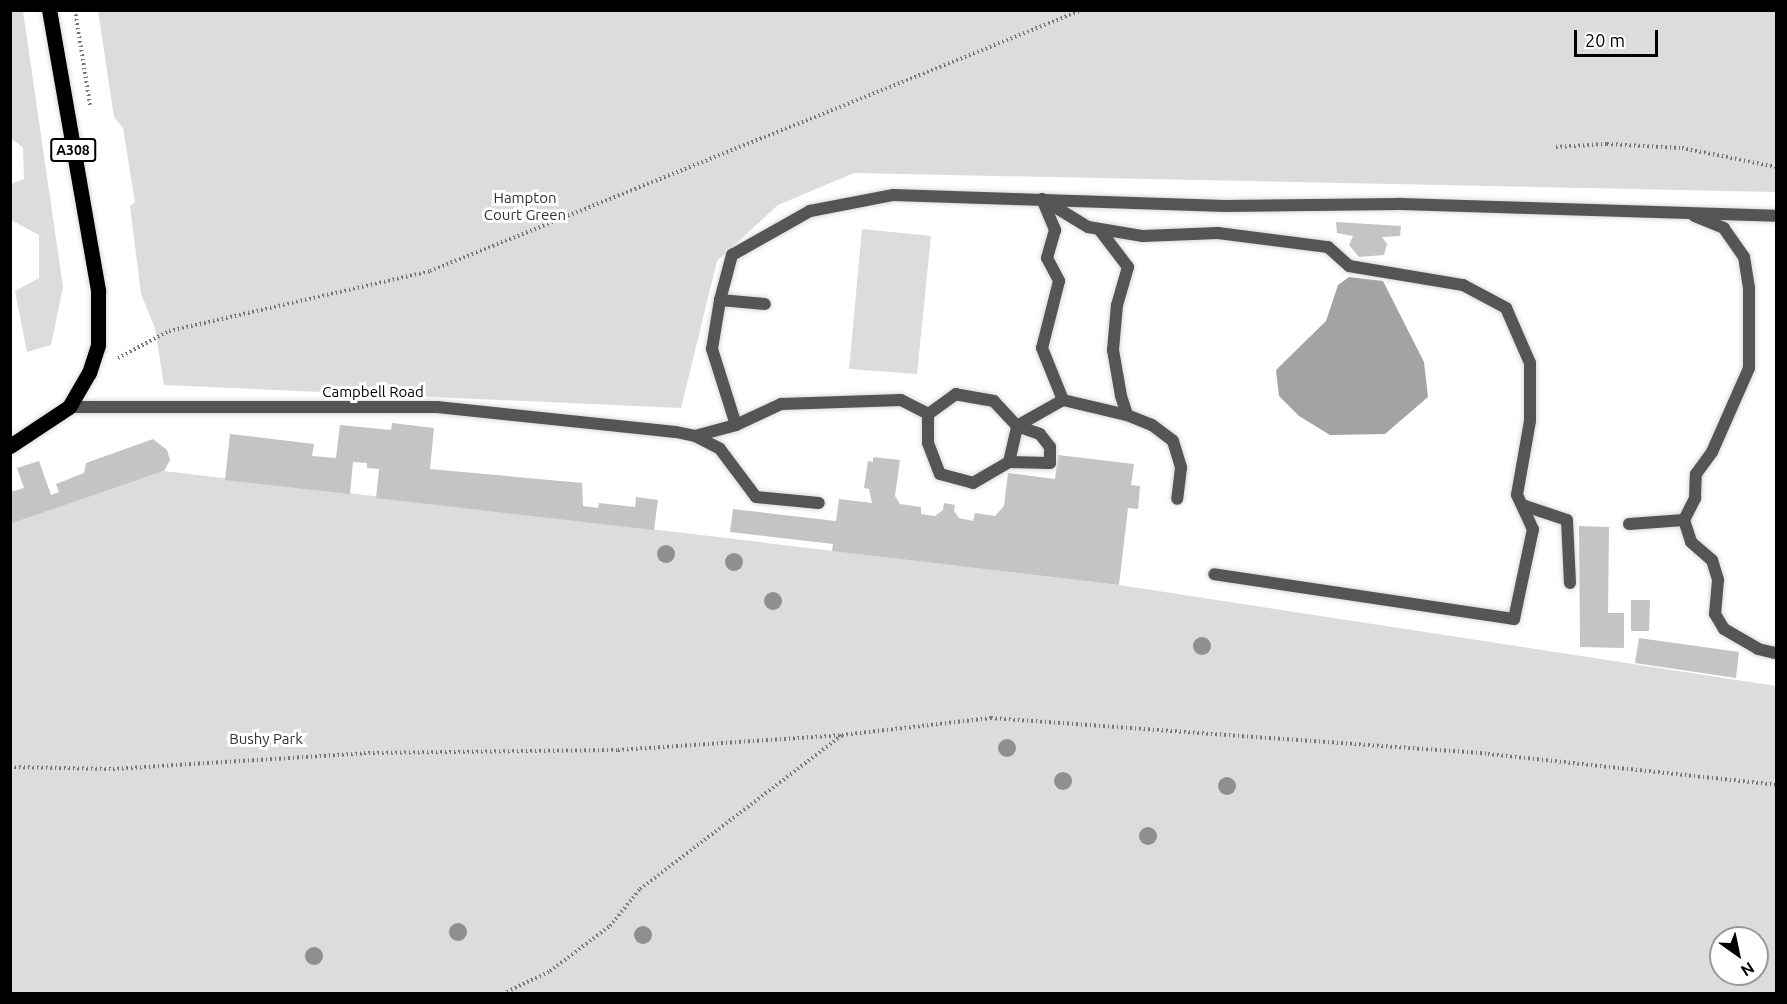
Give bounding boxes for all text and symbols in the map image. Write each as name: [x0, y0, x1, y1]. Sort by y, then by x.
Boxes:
scale bar: [1577, 18, 1661, 56]
text: 20 m: [1585, 30, 1625, 50]
road number: A308: [49, 139, 97, 161]
park label: Hampton Court Green: [484, 188, 566, 223]
street label: Campbell Road: [322, 383, 424, 401]
park label: Bushy Park: [229, 730, 303, 748]
north arrow: [1709, 926, 1769, 986]
text: N: [1738, 959, 1758, 980]

